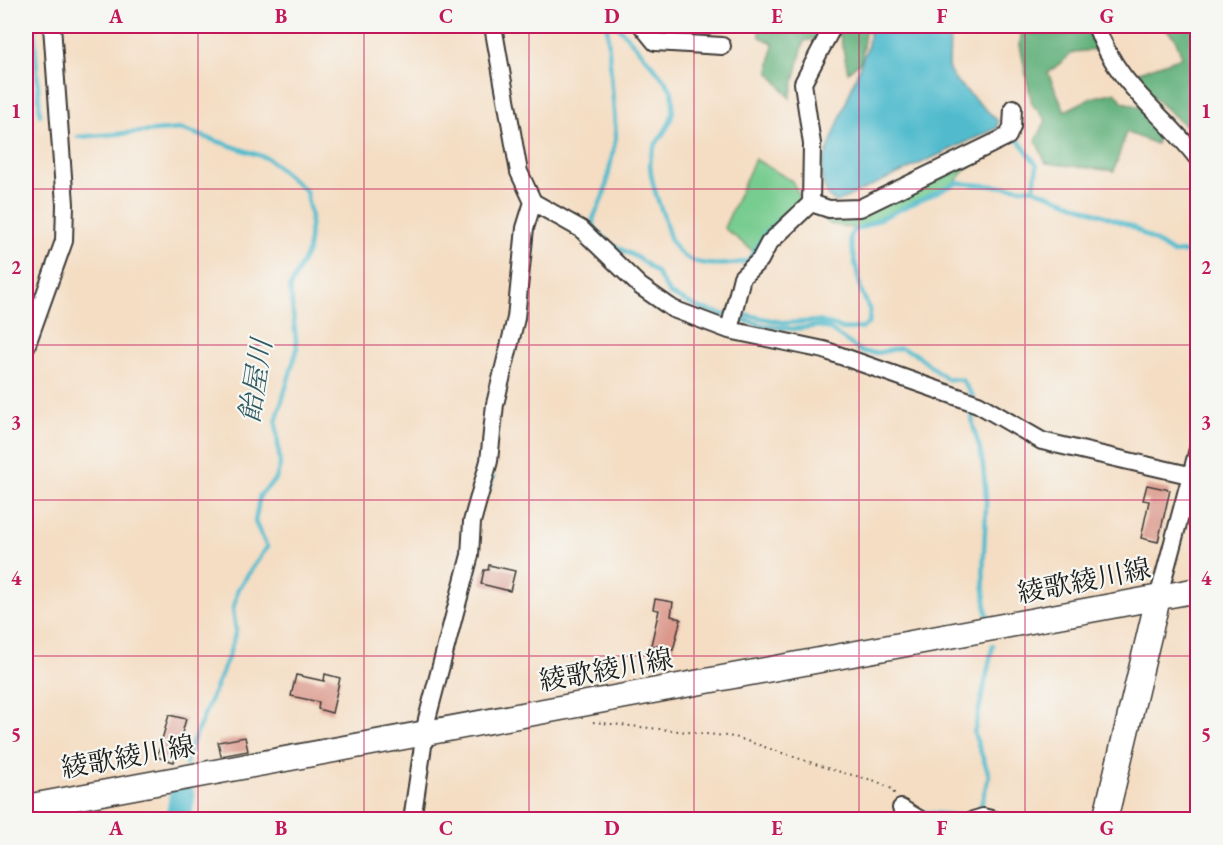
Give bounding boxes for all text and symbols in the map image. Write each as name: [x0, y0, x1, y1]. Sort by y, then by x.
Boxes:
text: A: [108, 3, 124, 29]
text: B: [275, 3, 287, 29]
text: C: [439, 3, 453, 29]
text: D: [604, 3, 620, 29]
text: E: [771, 3, 783, 29]
text: F: [937, 3, 948, 29]
text: G: [1100, 3, 1114, 29]
text: 1: [11, 98, 21, 124]
text: 1: [1201, 98, 1211, 124]
text: 2: [11, 254, 22, 280]
text: 2: [1201, 254, 1212, 280]
water label: 飴屋川: [231, 334, 280, 425]
text: 3: [11, 409, 21, 435]
text: 3: [1201, 409, 1211, 435]
street label: 綾歌綾川線: [1014, 550, 1154, 611]
text: 4: [11, 565, 22, 591]
text: 4: [1201, 565, 1212, 591]
street label: 綾歌綾川線: [536, 641, 675, 698]
text: 5: [11, 721, 21, 747]
text: 5: [1201, 721, 1211, 747]
street label: 綾歌綾川線: [58, 728, 197, 785]
text: A: [108, 815, 124, 841]
text: B: [275, 815, 287, 841]
text: C: [439, 815, 453, 841]
text: D: [604, 815, 620, 841]
text: E: [771, 815, 783, 841]
text: F: [937, 815, 948, 841]
text: G: [1100, 815, 1114, 841]

